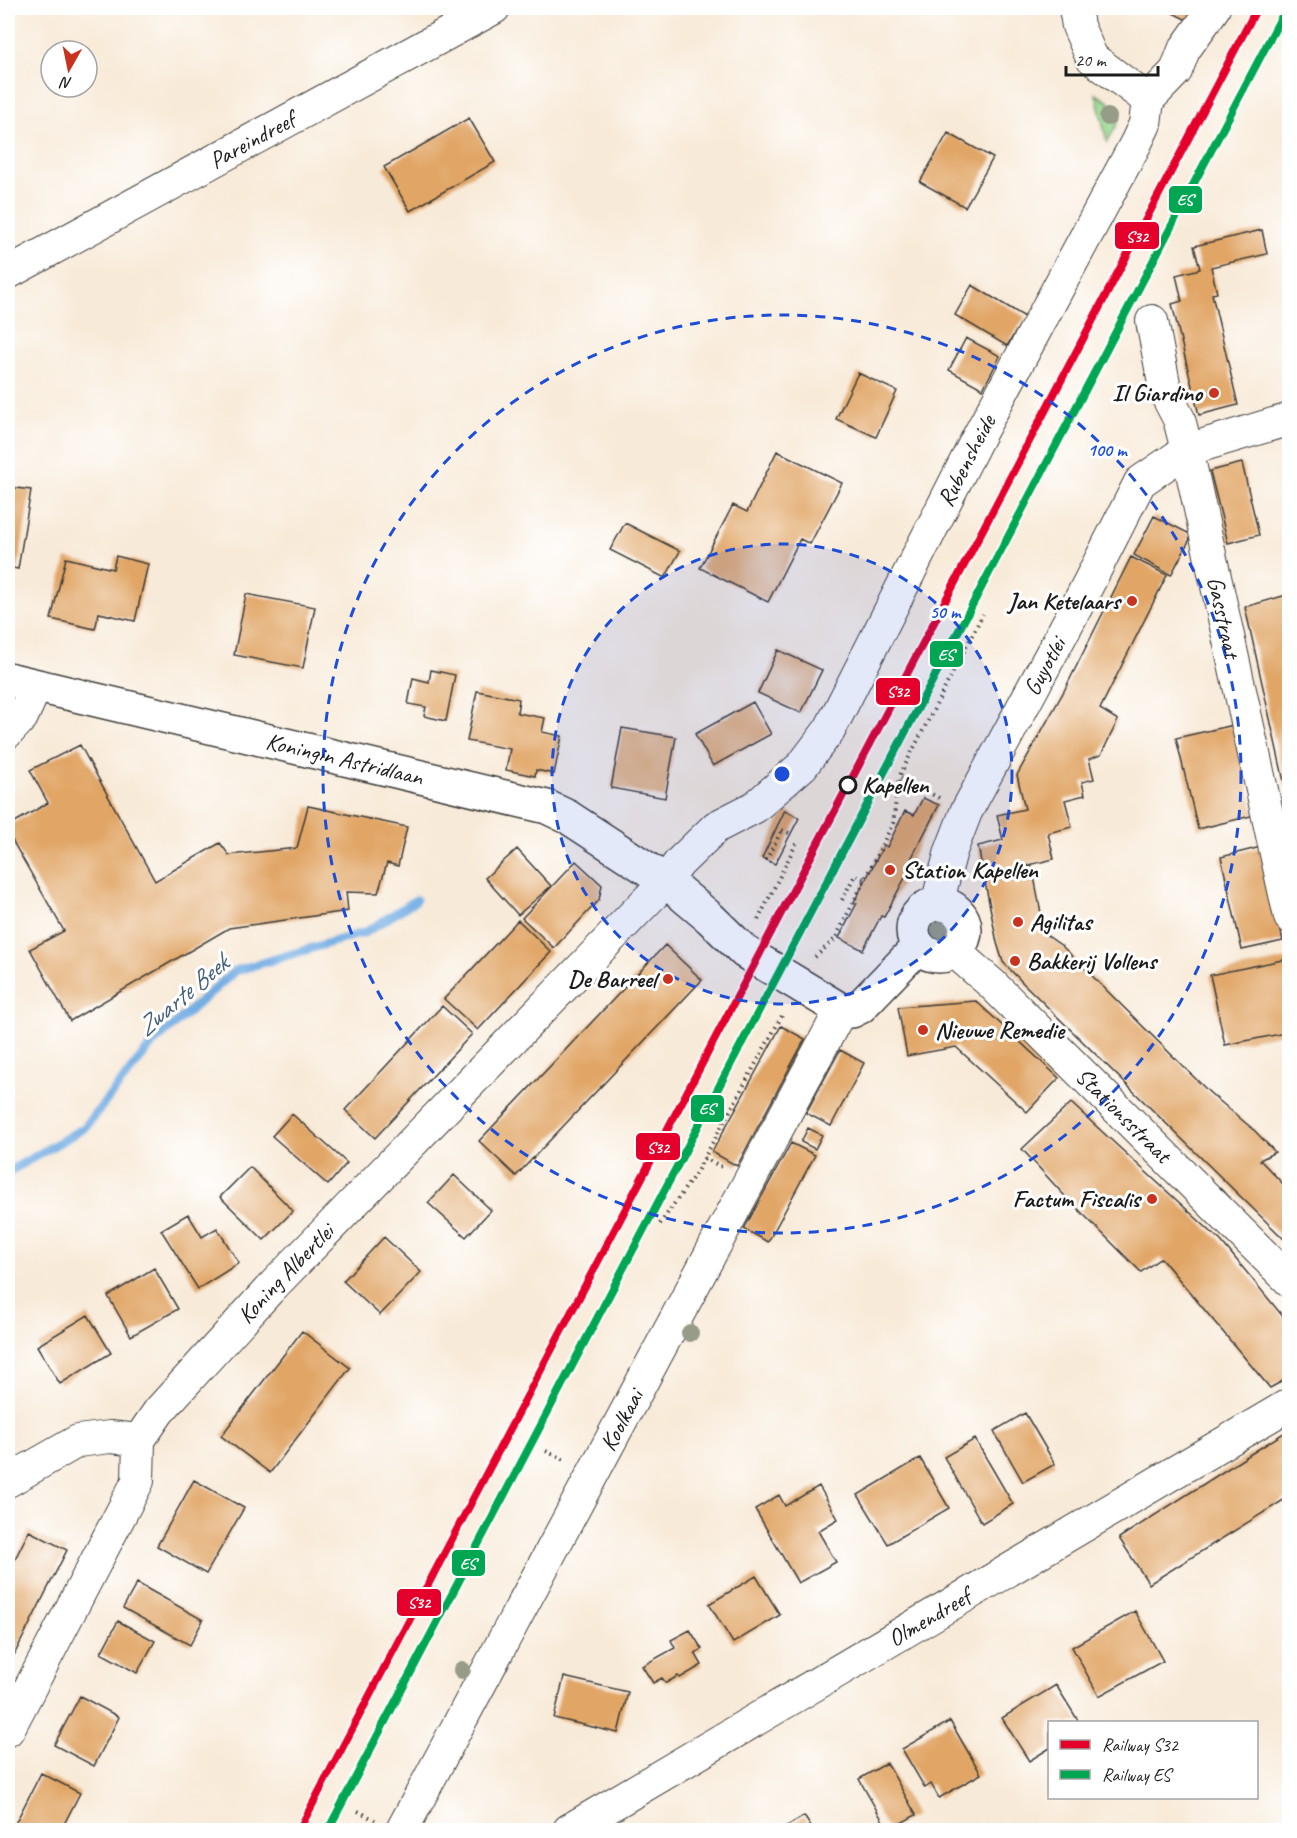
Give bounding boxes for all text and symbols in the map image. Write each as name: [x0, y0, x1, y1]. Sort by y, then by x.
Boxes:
north arrow: [39, 39, 99, 99]
scale bar: [1066, 39, 1158, 77]
text: 20 m: [1075, 49, 1108, 71]
text: N: [57, 72, 73, 93]
street label: Pareindreef: [204, 102, 305, 175]
line badge: ES: [1168, 185, 1203, 214]
text: ES: [1177, 190, 1197, 210]
line badge: S32: [1114, 221, 1160, 250]
text: S32: [1126, 227, 1150, 247]
place label: Il Giardino: [1112, 378, 1204, 408]
marker: Il Giardino: [1207, 386, 1221, 400]
street label: Rubensheide: [930, 408, 1003, 511]
text: 100 m: [1088, 439, 1128, 461]
street label: Gasstraat: [1200, 574, 1248, 663]
place label: Jan Ketelaars: [1006, 586, 1123, 616]
marker: Jan Ketelaars: [1125, 594, 1139, 608]
text: 50 m: [930, 601, 962, 623]
street label: Guyotlei: [1017, 630, 1073, 701]
line badge: ES: [929, 640, 964, 668]
text: ES: [938, 645, 958, 665]
line badge: S32: [875, 677, 921, 706]
text: S32: [887, 682, 911, 702]
street label: Koningin Astridlaan: [263, 726, 427, 792]
centre of rings: [772, 764, 792, 784]
place label: Kapellen: [862, 770, 930, 800]
marker: Kapellen: [839, 776, 857, 794]
place label: Station Kapellen: [902, 855, 1039, 885]
marker: Station Kapellen: [883, 863, 897, 877]
place label: Agilitas: [1030, 907, 1094, 937]
marker: Agilitas: [1011, 915, 1025, 929]
water label: Zwarte Beek: [130, 945, 238, 1043]
place label: Bakkerij Vollens: [1027, 946, 1159, 976]
marker: Bakkerij Vollens: [1008, 954, 1022, 968]
place label: De Barreel: [568, 964, 661, 994]
marker: De Barreel: [661, 972, 675, 986]
place label: Nieuwe Remedie: [935, 1015, 1066, 1045]
marker: Nieuwe Remedie: [916, 1023, 930, 1037]
street label: Stationsstraat: [1069, 1061, 1179, 1171]
line badge: ES: [690, 1094, 725, 1123]
text: ES: [699, 1099, 719, 1119]
line badge: S32: [635, 1132, 681, 1161]
text: S32: [647, 1138, 671, 1158]
place label: Factum Fiscalis: [1013, 1184, 1143, 1214]
marker: Factum Fiscalis: [1145, 1192, 1159, 1206]
street label: Koning Albertlei: [231, 1215, 343, 1330]
street label: Koolkaai: [593, 1382, 651, 1456]
line badge: ES: [451, 1549, 486, 1577]
text: ES: [460, 1554, 480, 1574]
street label: Olmendreef: [882, 1578, 981, 1653]
line badge: S32: [396, 1588, 442, 1617]
text: S32: [408, 1593, 432, 1613]
legend: [1048, 1721, 1258, 1799]
text: Railway S32: [1102, 1734, 1180, 1756]
text: Railway ES: [1102, 1764, 1174, 1786]

